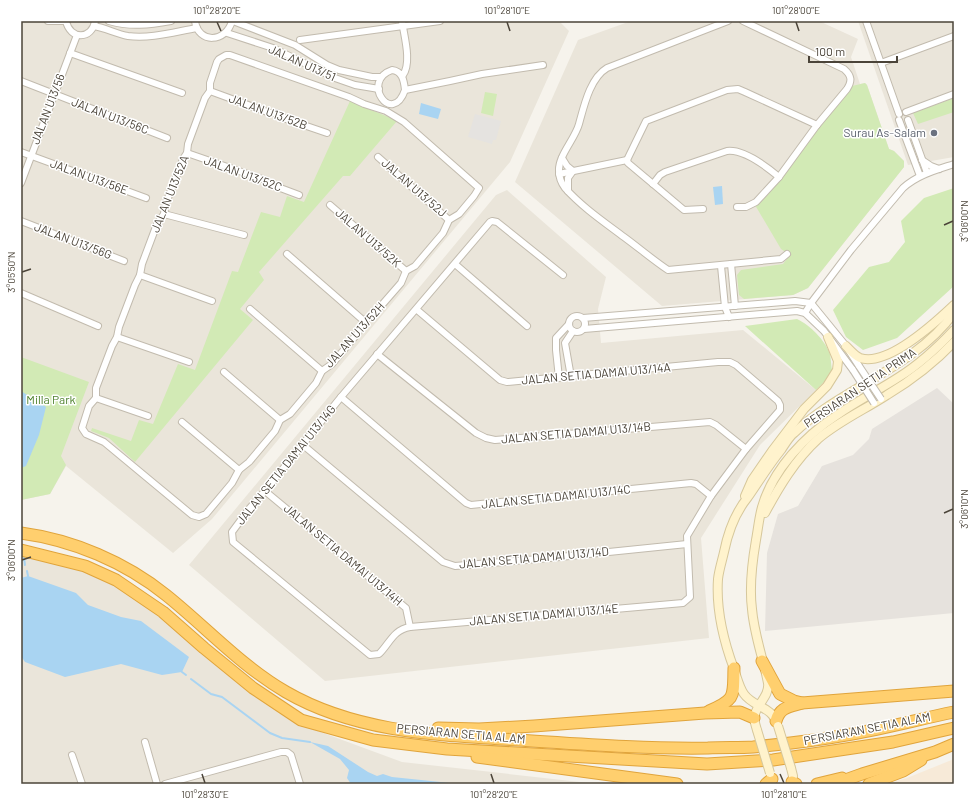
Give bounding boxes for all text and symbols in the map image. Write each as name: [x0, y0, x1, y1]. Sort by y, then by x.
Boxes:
text: 101°28'20"E: [193, 4, 241, 16]
text: 101°28'10"E: [484, 4, 530, 16]
text: 101°28'00"E: [772, 4, 820, 16]
scale bar: [809, 38, 897, 64]
street label: JALAN U13/51: [267, 41, 338, 83]
text: 100 m: [815, 44, 845, 58]
street label: JALAN U13/56: [27, 71, 67, 146]
street label: JALAN U13/52B: [227, 90, 309, 132]
street label: JALAN U13/56C: [70, 94, 151, 136]
place label: Surau As-Salam: [844, 125, 926, 139]
marker: Surau As-Salam: [929, 128, 939, 138]
street label: JALAN U13/52C: [202, 152, 284, 194]
street label: JALAN U13/52A: [147, 153, 191, 234]
street label: JALAN U13/56E: [49, 155, 130, 197]
street label: JALAN U13/52J: [379, 155, 450, 219]
text: 3°06'00"N: [958, 200, 970, 242]
street label: JALAN U13/52K: [333, 205, 405, 270]
street label: JALAN U13/56G: [33, 219, 114, 261]
text: 3°05'50"N: [5, 251, 17, 293]
street label: JALAN U13/52H: [321, 299, 387, 370]
street label: PERSIARAN SETIA PRIMA: [801, 344, 918, 430]
street label: JALAN SETIA DAMAI U13/14A: [521, 359, 671, 387]
park label: Milla Park: [26, 392, 76, 406]
street label: JALAN SETIA DAMAI U13/14G: [233, 402, 338, 527]
street label: JALAN SETIA DAMAI U13/14B: [500, 418, 651, 446]
street label: JALAN SETIA DAMAI U13/14C: [481, 481, 631, 511]
text: 3°06'10"N: [958, 489, 970, 529]
street label: JALAN SETIA DAMAI U13/14H: [281, 500, 406, 608]
text: 3°06'00"N: [5, 539, 17, 581]
street label: JALAN SETIA DAMAI U13/14D: [459, 543, 609, 571]
street label: JALAN SETIA DAMAI U13/14E: [469, 600, 619, 628]
street label: PERSIARAN SETIA ALAM: [802, 709, 931, 747]
street label: PERSIARAN SETIA ALAM: [396, 720, 526, 746]
text: 101°28'30"E: [181, 788, 229, 800]
text: 101°28'20"E: [470, 788, 518, 800]
text: 101°28'10"E: [761, 788, 807, 800]

